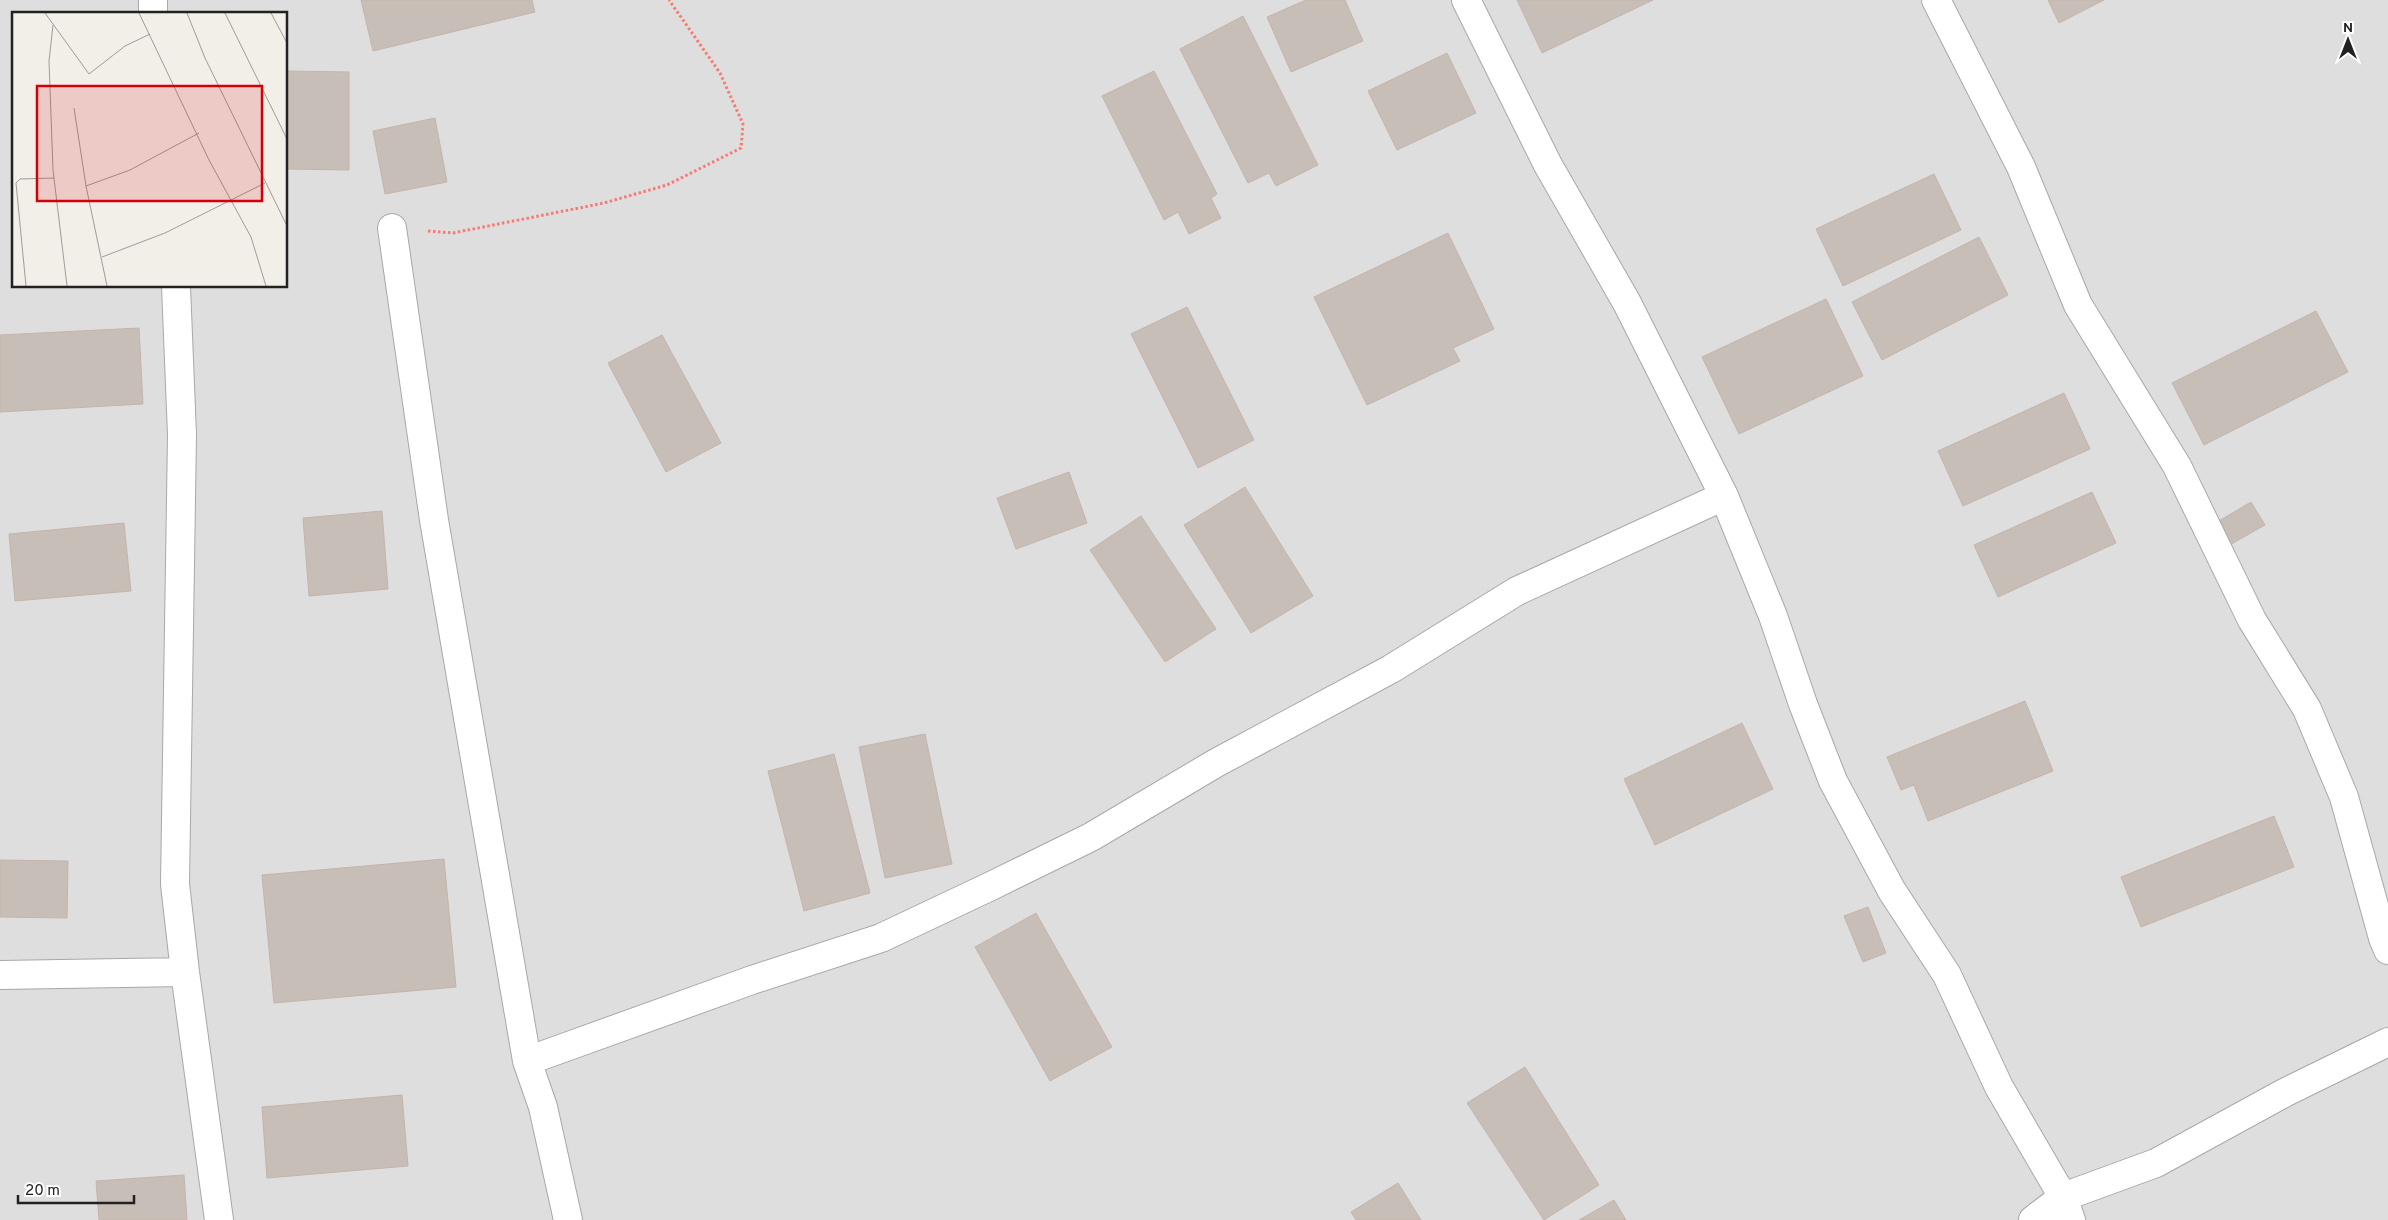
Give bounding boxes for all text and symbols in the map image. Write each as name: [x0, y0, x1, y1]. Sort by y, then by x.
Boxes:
inset map: [12, 12, 288, 288]
north arrow: [2323, 15, 2373, 65]
text: N: [2343, 20, 2353, 37]
scale bar: [18, 1172, 134, 1204]
text: 20 m: [25, 1182, 60, 1201]

